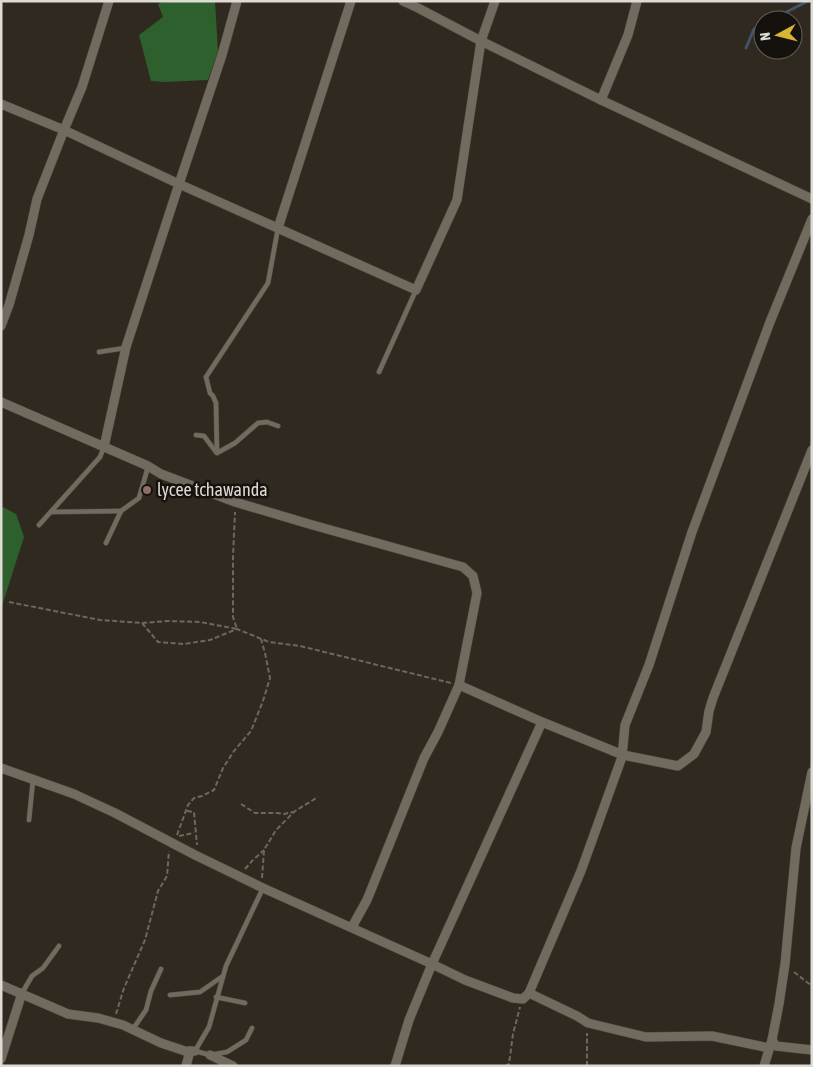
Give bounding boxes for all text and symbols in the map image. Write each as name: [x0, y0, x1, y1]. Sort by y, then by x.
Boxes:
north arrow: [753, 10, 803, 60]
text: N: [757, 32, 774, 42]
place label: lycee tchawanda: [157, 479, 268, 500]
marker: lycee tchawanda: [141, 484, 153, 496]

